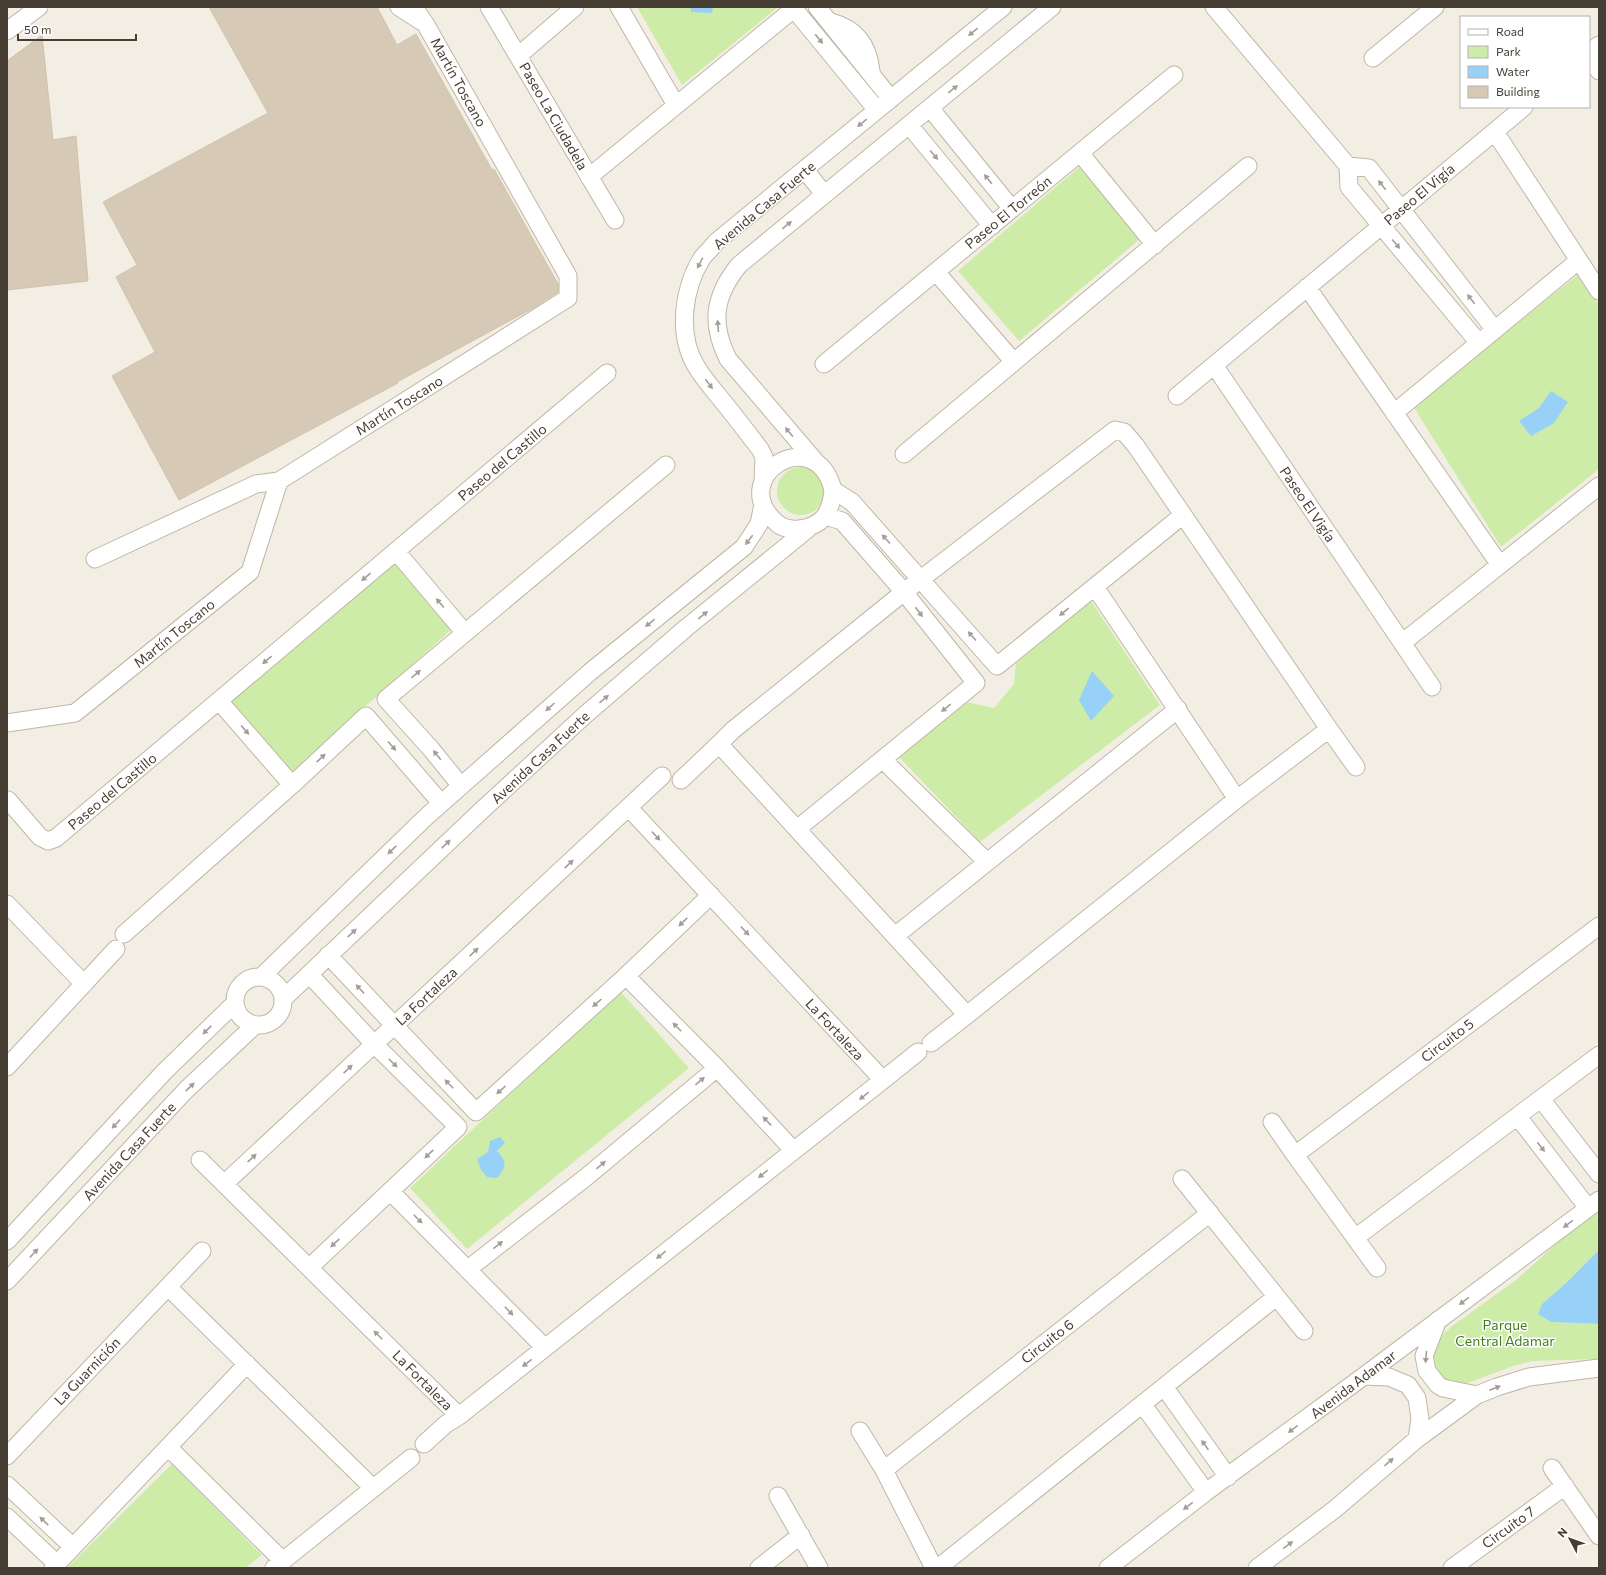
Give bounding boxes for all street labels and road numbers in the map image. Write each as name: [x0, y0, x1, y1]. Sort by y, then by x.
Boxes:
street label: Martín Toscano: [427, 34, 491, 130]
street label: Paseo La Ciudadela: [516, 59, 592, 173]
street label: Avenida Casa Fuerte: [709, 157, 819, 253]
street label: Paseo El Vigía: [1380, 159, 1458, 229]
street label: Paseo El Torreón: [961, 172, 1055, 252]
street label: Martín Toscano: [352, 371, 446, 439]
street label: Paseo del Castillo: [454, 420, 550, 504]
street label: Paseo El Vigía: [1277, 463, 1339, 545]
street label: Martín Toscano: [130, 595, 218, 671]
street label: Avenida Casa Fuerte: [487, 707, 593, 807]
street label: Paseo del Castillo: [64, 749, 160, 833]
street label: La Fortaleza: [392, 963, 460, 1029]
street label: La Fortaleza: [802, 995, 868, 1063]
street label: Circuito 5: [1417, 1015, 1477, 1065]
street label: Avenida Casa Fuerte: [79, 1098, 179, 1204]
street label: Circuito 6: [1017, 1315, 1077, 1367]
street label: La Guarnición: [50, 1334, 124, 1408]
street label: La Fortaleza: [389, 1346, 457, 1414]
street label: Avenida Adamar: [1307, 1346, 1400, 1422]
street label: Circuito 7: [1478, 1502, 1538, 1552]

